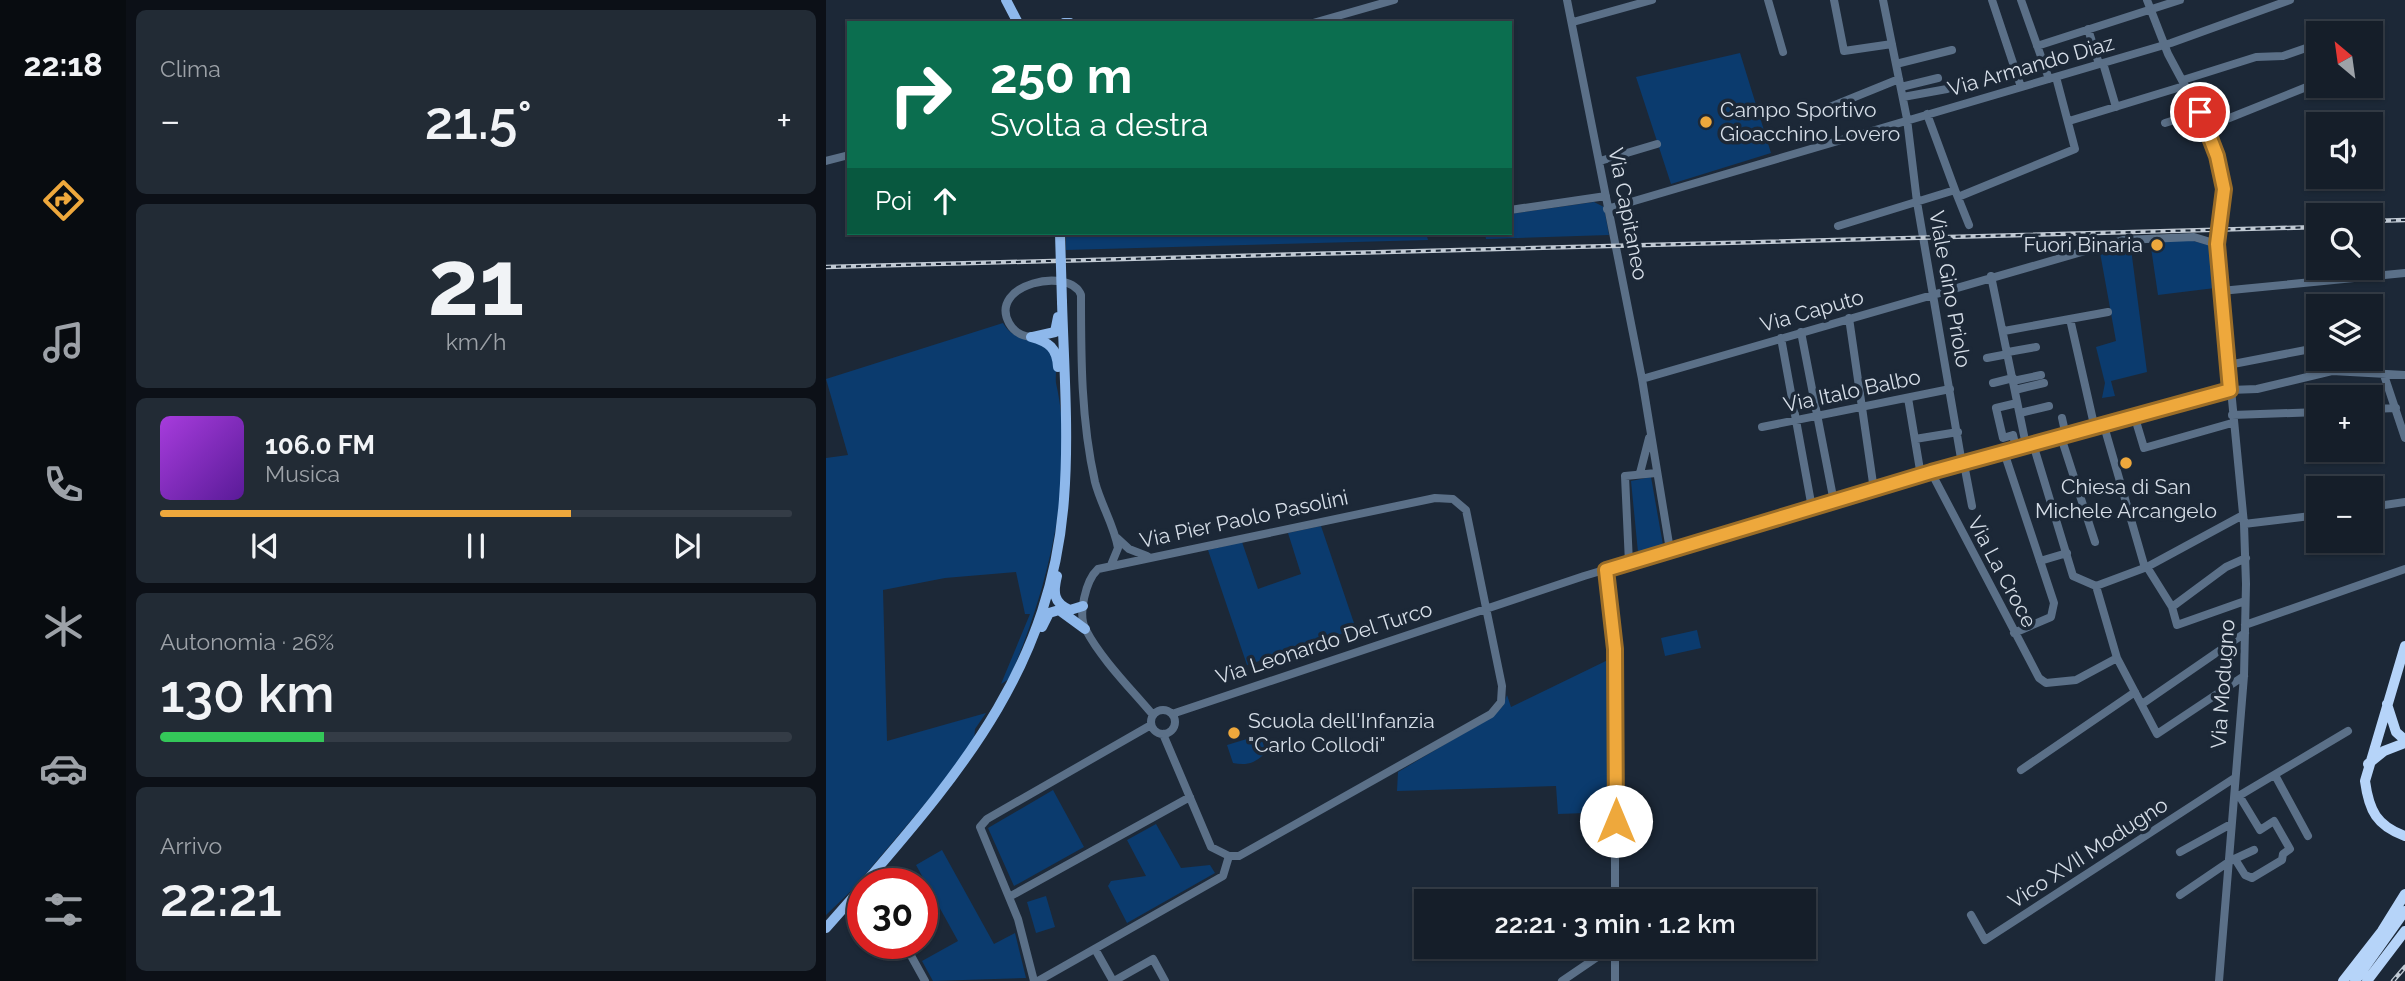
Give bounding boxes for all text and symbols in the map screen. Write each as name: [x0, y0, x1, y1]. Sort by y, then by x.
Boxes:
north arrow: [2306, 21, 2384, 98]
map controls: [2306, 21, 2383, 553]
street label: Via Armando Diaz: [1945, 30, 2117, 101]
text: 22:18: [23, 46, 103, 83]
text: 250 m: [990, 47, 1132, 104]
icon: right: [875, 49, 966, 140]
text: Clima: [160, 55, 221, 82]
pin: [2170, 82, 2230, 142]
text: 21.5°: [425, 90, 532, 151]
icon: arrive: [2181, 93, 2219, 131]
place label: Campo Sportivo Gioacchino Lovero: [1720, 97, 1900, 146]
text: −: [160, 98, 180, 143]
text: +: [776, 98, 792, 143]
text: Svolta a destra: [990, 106, 1209, 143]
button: sound: [2306, 112, 2383, 189]
marker: Campo Sportivo Gioacchino Lovero: [1698, 114, 1714, 130]
street label: Via Capitaneo: [1603, 145, 1654, 282]
icon: directions: [39, 176, 88, 225]
icon: ahead: [926, 182, 964, 220]
text: Poi: [875, 186, 912, 216]
button: search: [2306, 203, 2383, 280]
street label: Viale Gino Priolo: [1924, 208, 1977, 369]
text: 21: [428, 229, 524, 336]
place label: Fuori Binaria: [2023, 232, 2143, 257]
marker: Fuori Binaria: [2149, 237, 2165, 253]
street label: Via Caputo: [1757, 284, 1866, 337]
button: layers: [2306, 294, 2383, 371]
icon: music: [39, 318, 88, 367]
text: km/h: [446, 328, 506, 355]
street label: Via Italo Balbo: [1781, 364, 1923, 417]
button: +: [2306, 385, 2383, 462]
text: 106.0 FM: [265, 430, 375, 460]
marker: Chiesa di San Michele Arcangelo: [2118, 455, 2134, 471]
icon: phone: [39, 460, 88, 509]
text: Musica: [265, 460, 340, 487]
place label: Chiesa di San Michele Arcangelo: [2035, 474, 2217, 523]
button: −: [2306, 476, 2383, 553]
street label: Via Pier Paolo Pasolini: [1137, 484, 1350, 553]
street label: Via La Croce: [1963, 512, 2042, 632]
icon: previous: [246, 527, 284, 565]
icon: pause: [457, 527, 495, 565]
icon: next: [668, 527, 706, 565]
street label: Via Leonardo Del Turco: [1213, 596, 1435, 689]
icon: climate: [39, 602, 88, 651]
street label: Via Modugno: [2206, 618, 2239, 749]
text: Autonomia · 26%: [160, 628, 334, 655]
text: 130 km: [160, 663, 335, 724]
place label: Scuola dell'Infanzia "Carlo Collodi": [1248, 708, 1435, 757]
marker: Scuola dell'Infanzia "Carlo Collodi": [1226, 725, 1242, 741]
icon: car: [39, 744, 88, 793]
position arrow: [1579, 784, 1653, 858]
street label: Vico XVII Modugno: [2003, 792, 2172, 913]
text: Arrivo: [160, 832, 222, 859]
text: 22:21: [160, 867, 282, 928]
speed limit sign: 30: [847, 868, 938, 959]
icon: filters: [39, 885, 88, 934]
text: 22:21 · 3 min · 1.2 km: [1494, 909, 1736, 939]

